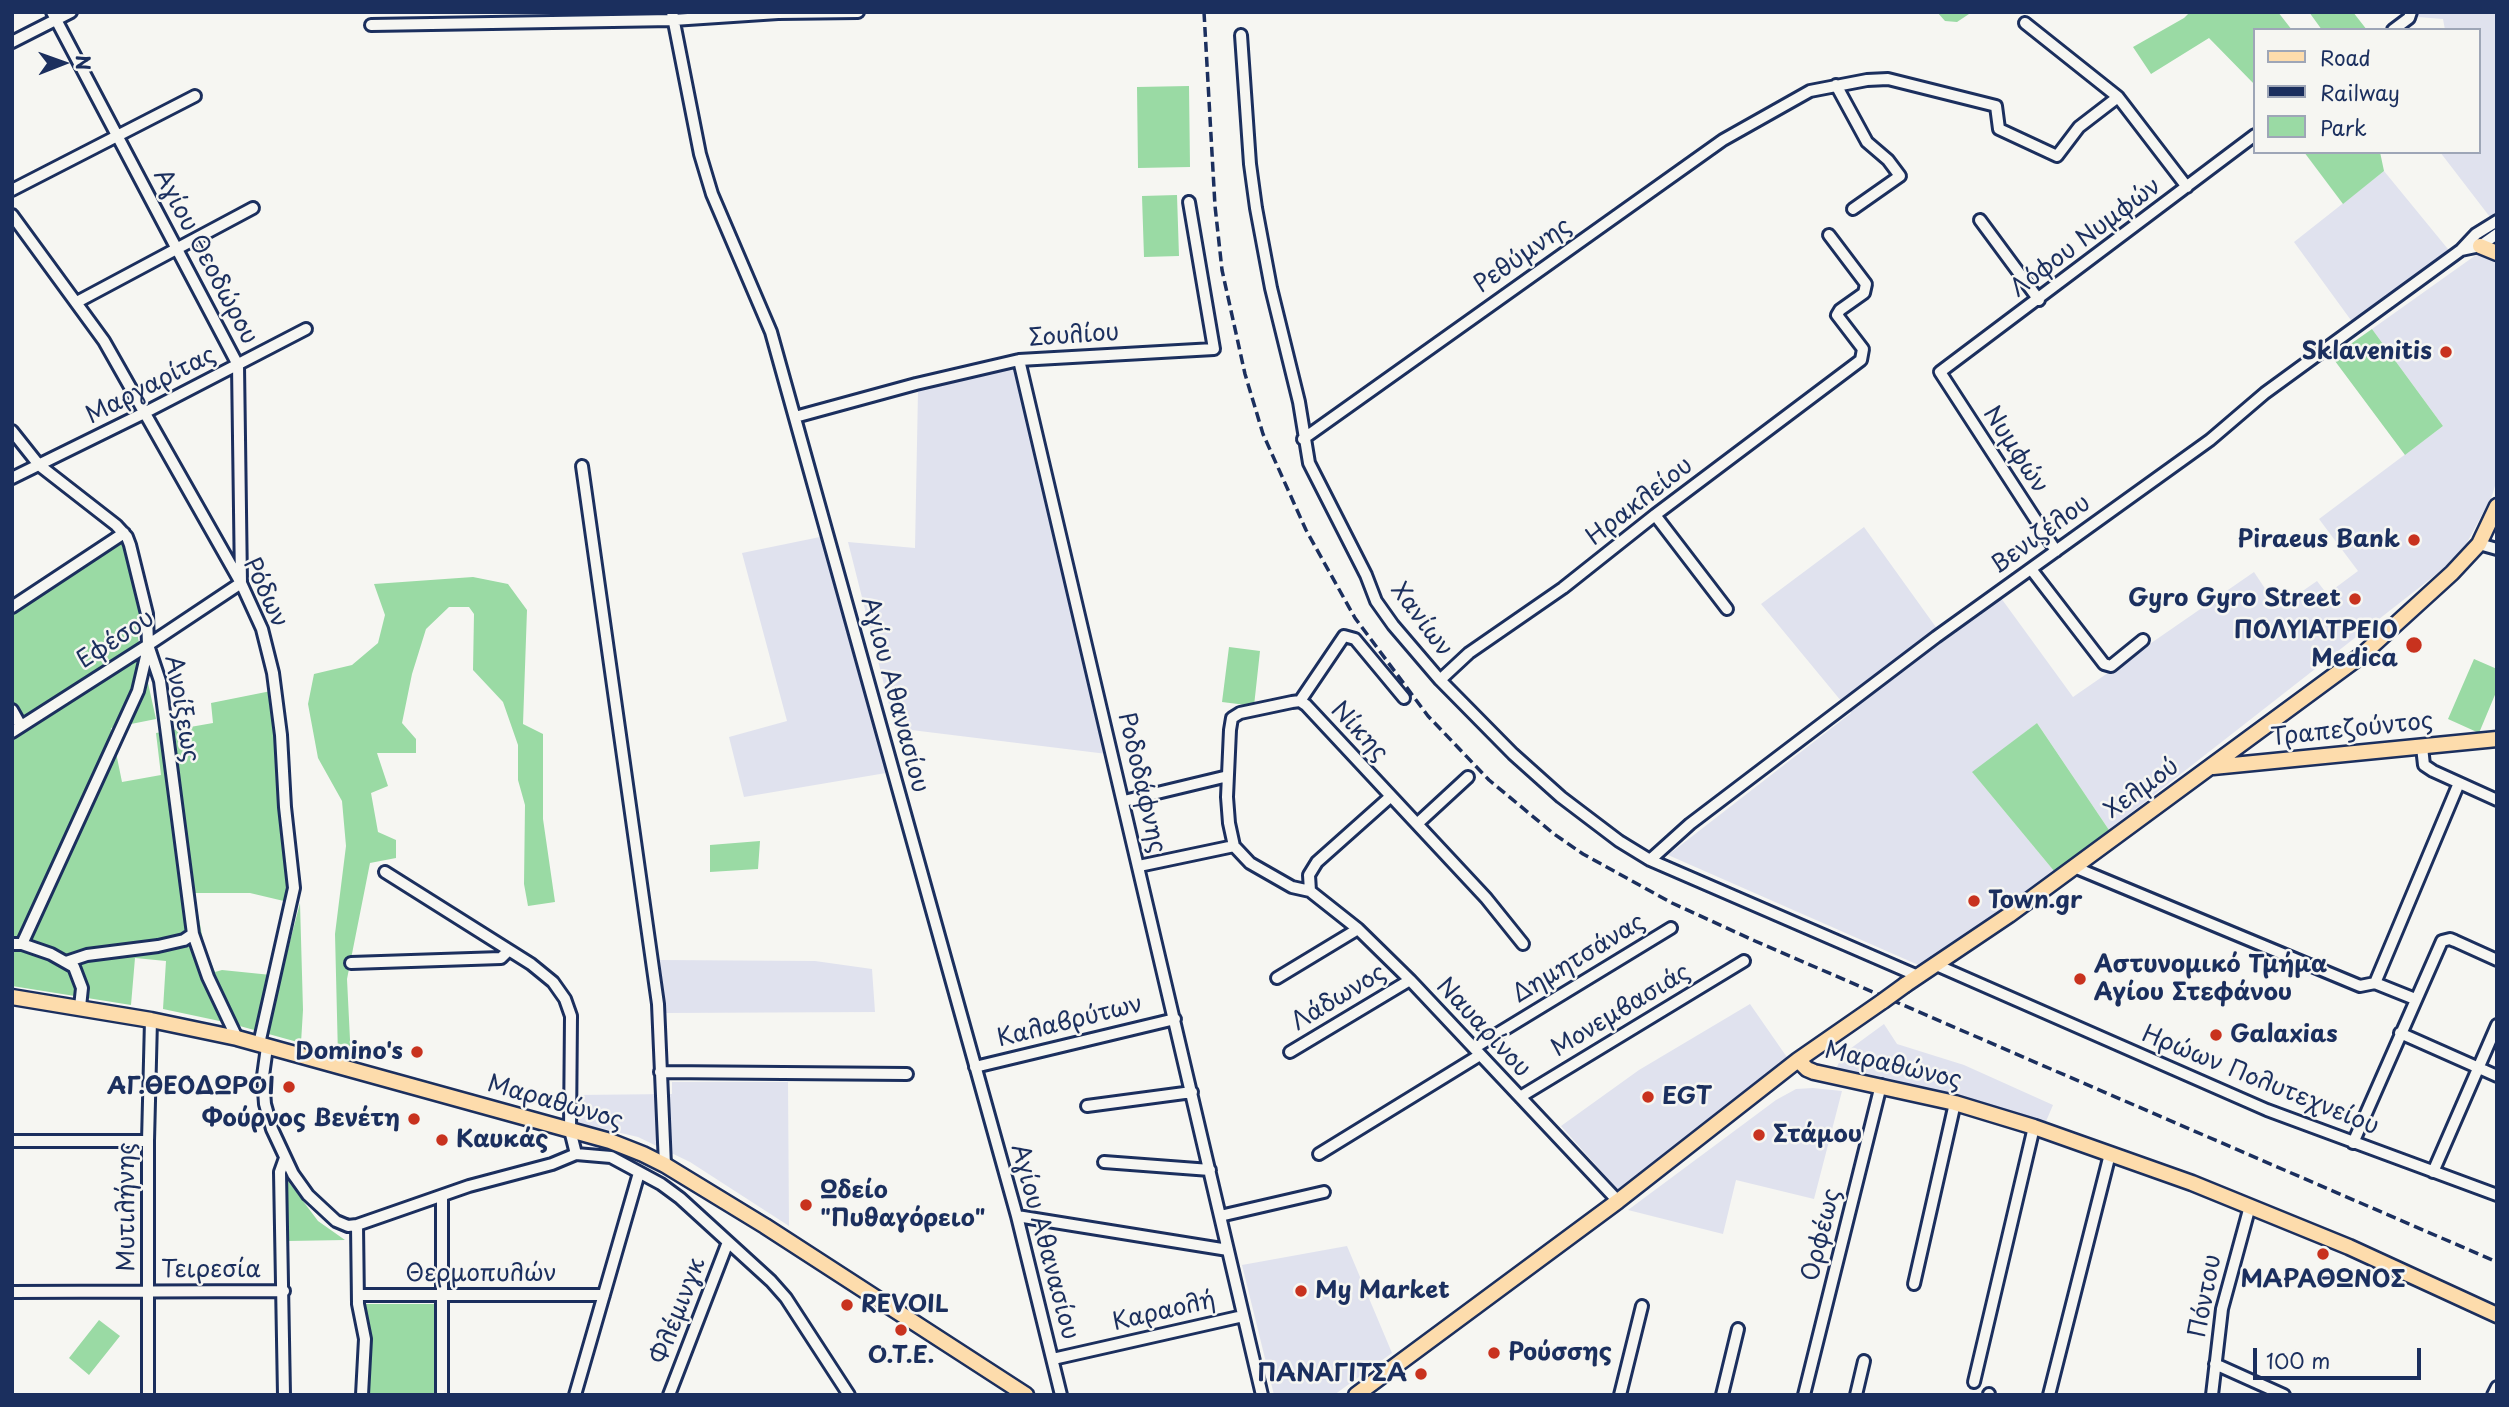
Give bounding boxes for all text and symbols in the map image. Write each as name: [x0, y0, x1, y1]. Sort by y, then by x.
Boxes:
north arrow: [28, 28, 98, 98]
legend: [2254, 28, 2481, 154]
text: Road: [2320, 41, 2371, 73]
text: N: [70, 55, 98, 70]
text: Railway: [2320, 76, 2400, 108]
text: Park: [2320, 111, 2367, 143]
street label: Αγίου Θεοδώρου: [147, 164, 263, 350]
street label: Λόφου Νυμφών: [2005, 172, 2167, 304]
street label: Ρεθύμνης: [1469, 212, 1577, 300]
street label: Σουλίου: [1028, 318, 1120, 354]
place label: Sklavenitis: [2302, 338, 2432, 366]
street label: Μαργαρίτας: [81, 341, 221, 431]
marker: Sklavenitis: [2438, 344, 2454, 360]
street label: Νυμφών: [1976, 401, 2054, 499]
street label: Ηρακλείου: [1581, 452, 1699, 552]
street label: Βενιζέλου: [1986, 489, 2096, 581]
place label: Piraeus Bank: [2237, 526, 2400, 554]
marker: Piraeus Bank: [2406, 532, 2422, 548]
street label: Ρόδων: [236, 554, 294, 632]
street label: Χανίων: [1384, 577, 1458, 663]
place label: Gyro Gyro Street: [2128, 585, 2341, 613]
marker: Gyro Gyro Street: [2347, 591, 2363, 607]
street label: Αγίου Αθανασίου: [854, 594, 934, 796]
street label: Εφέσου: [72, 604, 160, 676]
place label: ΠΟΛΥΙΑΤΡΕΙΟ Medica: [2234, 617, 2398, 673]
marker: ΠΟΛΥΙΑΤΡΕΙΟ Medica: [2404, 635, 2424, 655]
street label: Ανοίξεως: [157, 653, 205, 765]
street label: Νίκης: [1324, 696, 1394, 768]
street label: Τραπεζούντος: [2269, 707, 2435, 753]
street label: Ροδοδάφνης: [1111, 710, 1171, 856]
street label: Χελμού: [2099, 753, 2185, 825]
place label: Town.gr: [1988, 887, 2082, 915]
marker: Town.gr: [1966, 893, 1982, 909]
street label: Δημητσάνας: [1508, 908, 1650, 1010]
place label: Αστυνομικό Τμήμα Αγίου Στεφάνου: [2094, 951, 2327, 1007]
street label: Μονεμβασιάς: [1546, 958, 1696, 1064]
street label: Λάδωνος: [1287, 959, 1391, 1037]
marker: Αστυνομικό Τμήμα Αγίου Στεφάνου: [2072, 971, 2088, 987]
street label: Ναυαρίνου: [1430, 972, 1536, 1084]
street label: Καλαβρύτων: [994, 990, 1146, 1054]
street label: Ηρώων Πολυτεχνείου: [2137, 1020, 2383, 1142]
place label: Galaxias: [2230, 1021, 2338, 1049]
marker: Galaxias: [2208, 1027, 2224, 1043]
street label: Μαραθώνος: [1822, 1036, 1964, 1096]
place label: Domino's: [295, 1038, 403, 1066]
marker: Domino's: [409, 1044, 425, 1060]
street label: Μαραθώνος: [484, 1070, 626, 1136]
place label: ΑΓ.ΘΕΟΔΩΡΟΙ: [107, 1073, 275, 1101]
marker: ΑΓ.ΘΕΟΔΩΡΟΙ: [281, 1079, 297, 1095]
place label: EGT: [1662, 1083, 1712, 1111]
marker: EGT: [1640, 1089, 1656, 1105]
place label: Φούρνος Βενέτη: [202, 1105, 400, 1133]
marker: Φούρνος Βενέτη: [406, 1111, 422, 1127]
place label: Στάμου: [1773, 1121, 1862, 1149]
place label: Καυκάς: [456, 1126, 548, 1154]
marker: Στάμου: [1751, 1127, 1767, 1143]
marker: Καυκάς: [434, 1132, 450, 1148]
street label: Αγίου Αθανασίου: [1004, 1141, 1084, 1343]
street label: Μυτιλήνης: [113, 1142, 141, 1272]
place label: Ωδείο "Πυθαγόρειο": [820, 1177, 986, 1233]
street label: Ορφέως: [1797, 1186, 1847, 1284]
marker: Ωδείο "Πυθαγόρειο": [798, 1197, 814, 1213]
marker: ΜΑΡΑΘΩΝΟΣ: [2315, 1246, 2331, 1262]
street label: Πόντου: [2184, 1252, 2228, 1340]
street label: Φλέμινγκ: [645, 1253, 713, 1369]
street label: Τειρεσία: [161, 1256, 261, 1284]
street label: Θερμοπυλών: [405, 1260, 557, 1288]
place label: ΜΑΡΑΘΩΝΟΣ: [2240, 1266, 2406, 1294]
place label: My Market: [1315, 1277, 1450, 1305]
marker: My Market: [1293, 1283, 1309, 1299]
street label: Καραολή: [1110, 1286, 1218, 1338]
place label: REVOIL: [861, 1291, 949, 1319]
marker: REVOIL: [839, 1297, 855, 1313]
marker: Ο.Τ.Ε.: [893, 1322, 909, 1338]
scale bar: [2257, 1334, 2425, 1378]
place label: Ρούσσης: [1508, 1339, 1612, 1367]
place label: Ο.Τ.Ε.: [868, 1342, 934, 1370]
text: 100 m: [2266, 1344, 2330, 1376]
marker: Ρούσσης: [1486, 1345, 1502, 1361]
place label: ΠΑΝΑΓΙΤΣΑ: [1257, 1360, 1407, 1388]
marker: ΠΑΝΑΓΙΤΣΑ: [1413, 1366, 1429, 1382]

